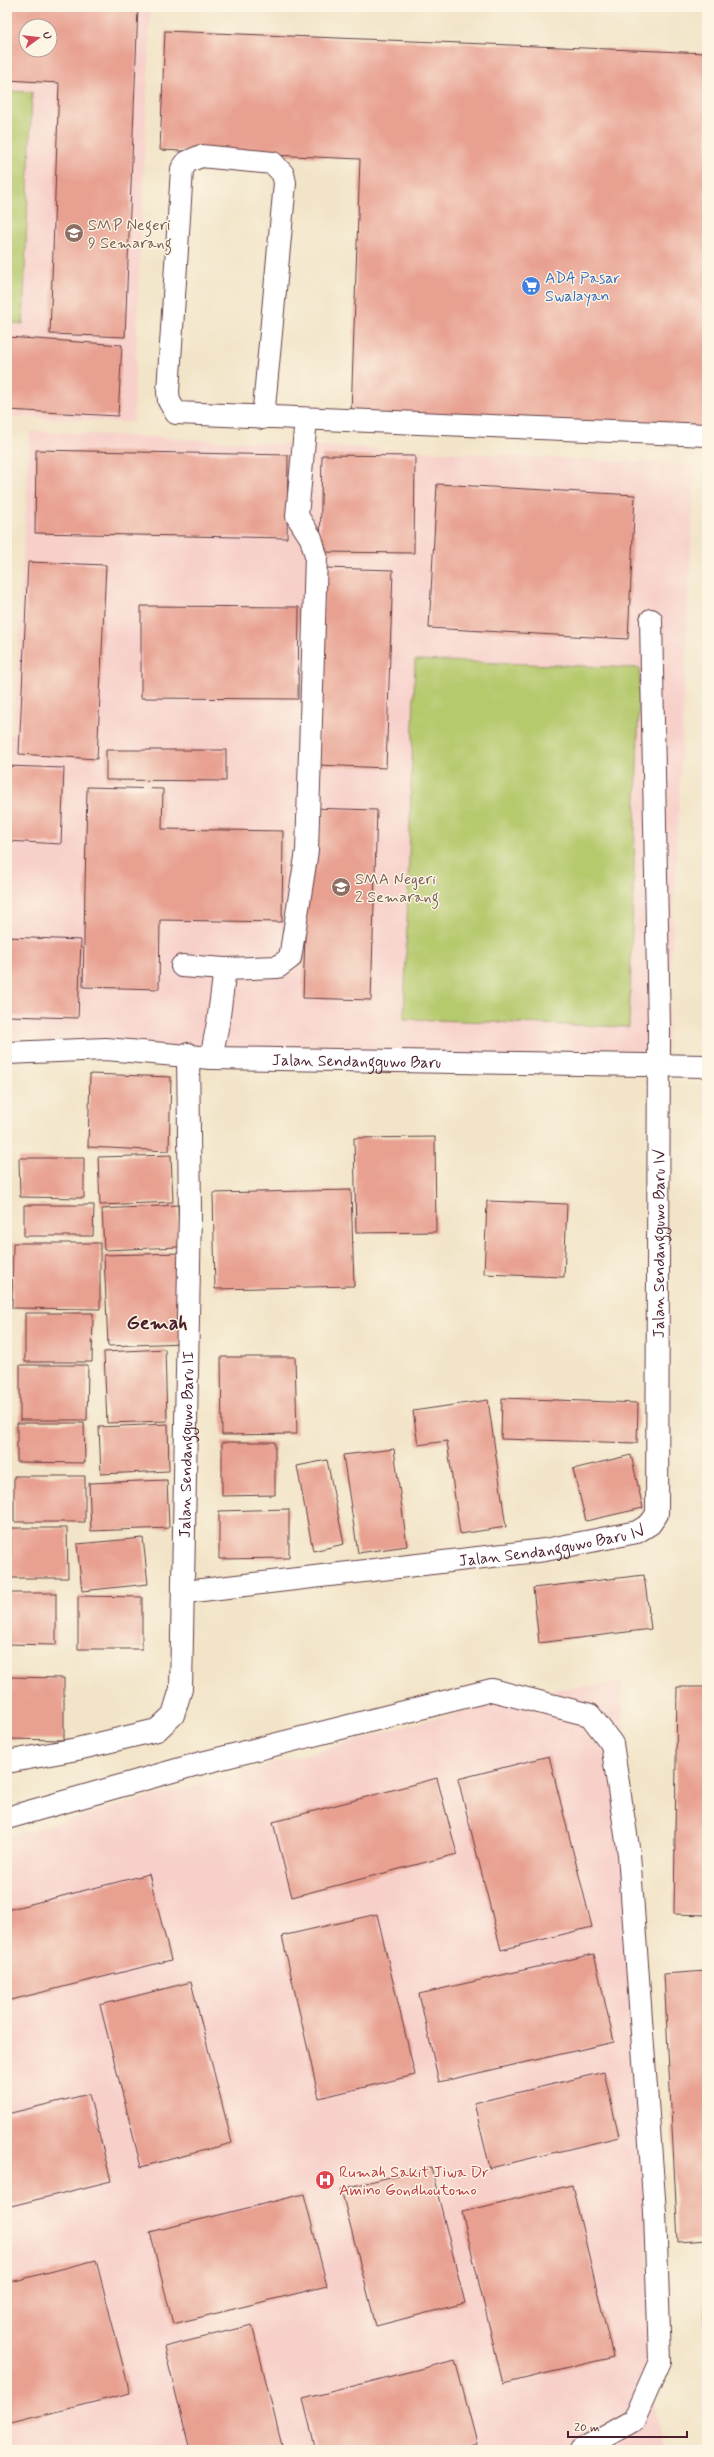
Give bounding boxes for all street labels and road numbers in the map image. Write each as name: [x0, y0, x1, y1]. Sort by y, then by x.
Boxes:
street label: Jalan Sendangguwo Baru: [272, 1050, 441, 1074]
street label: Jalan Sendangguwo Baru IV: [649, 1149, 671, 1338]
street label: Jalan Sendangguwo Baru II: [175, 1351, 199, 1538]
street label: Jalan Sendangguwo Baru IV: [458, 1520, 650, 1572]

